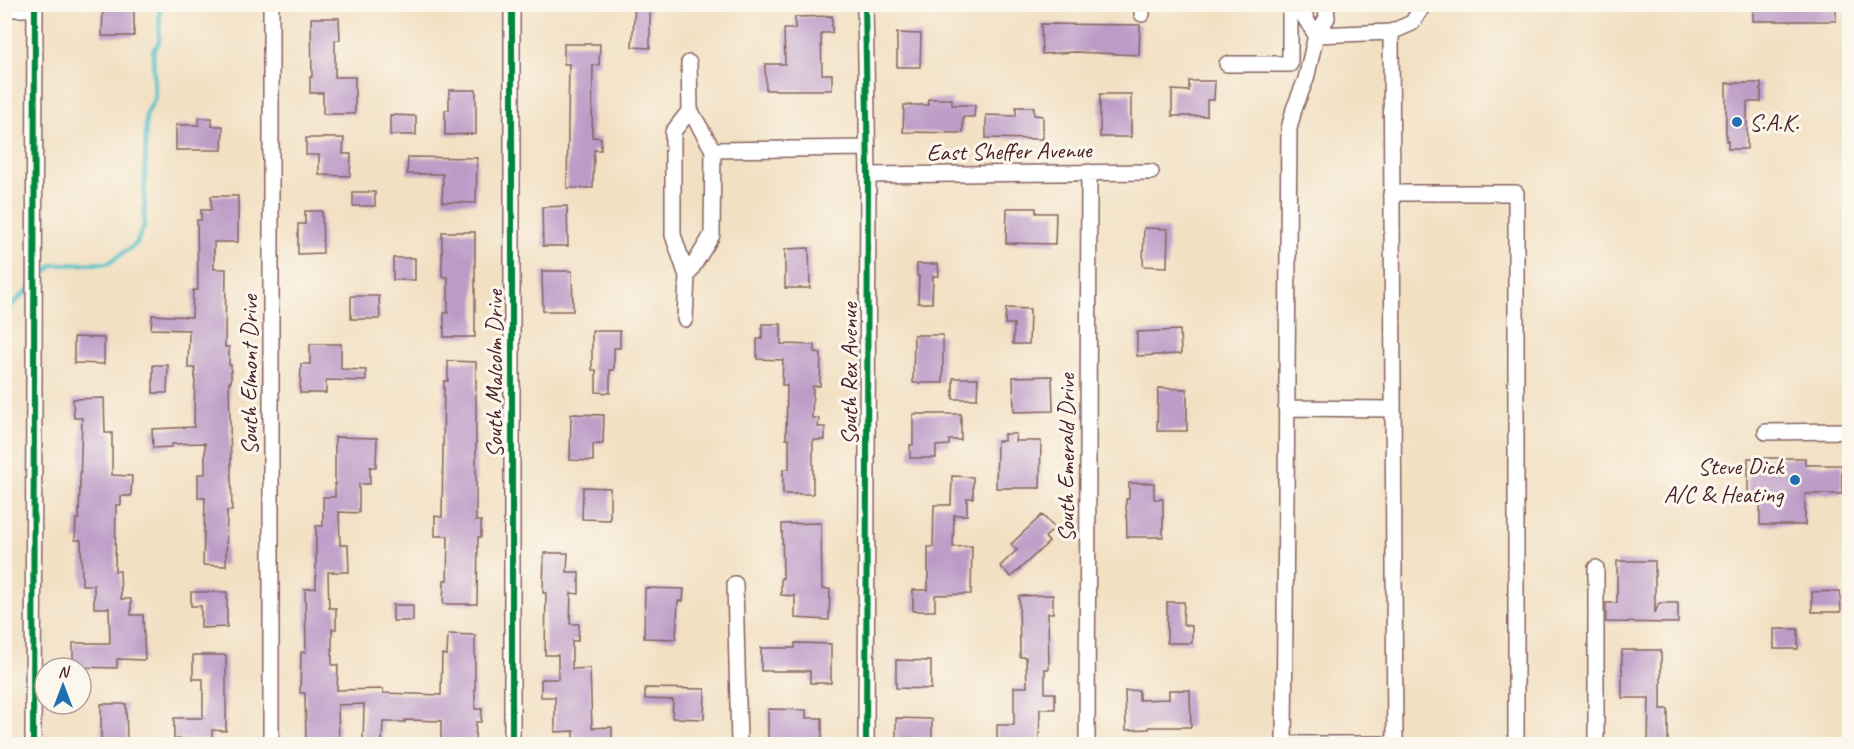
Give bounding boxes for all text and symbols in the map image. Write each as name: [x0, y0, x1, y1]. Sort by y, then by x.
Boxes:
place label: S.A.K.: [1749, 107, 1799, 137]
marker: S.A.K.: [1730, 115, 1744, 129]
street label: East Sheffer Avenue: [926, 135, 1094, 167]
street label: South Malcolm Drive: [479, 288, 509, 458]
street label: South Elmont Drive: [234, 293, 264, 455]
street label: South Rex Avenue: [834, 301, 864, 445]
street label: South Emerald Drive: [1051, 371, 1081, 542]
place label: Steve Dick A/C & Heating: [1664, 451, 1785, 509]
marker: Steve Dick A/C & Heating: [1788, 473, 1802, 487]
north arrow: [33, 656, 93, 716]
text: N: [58, 662, 71, 682]

